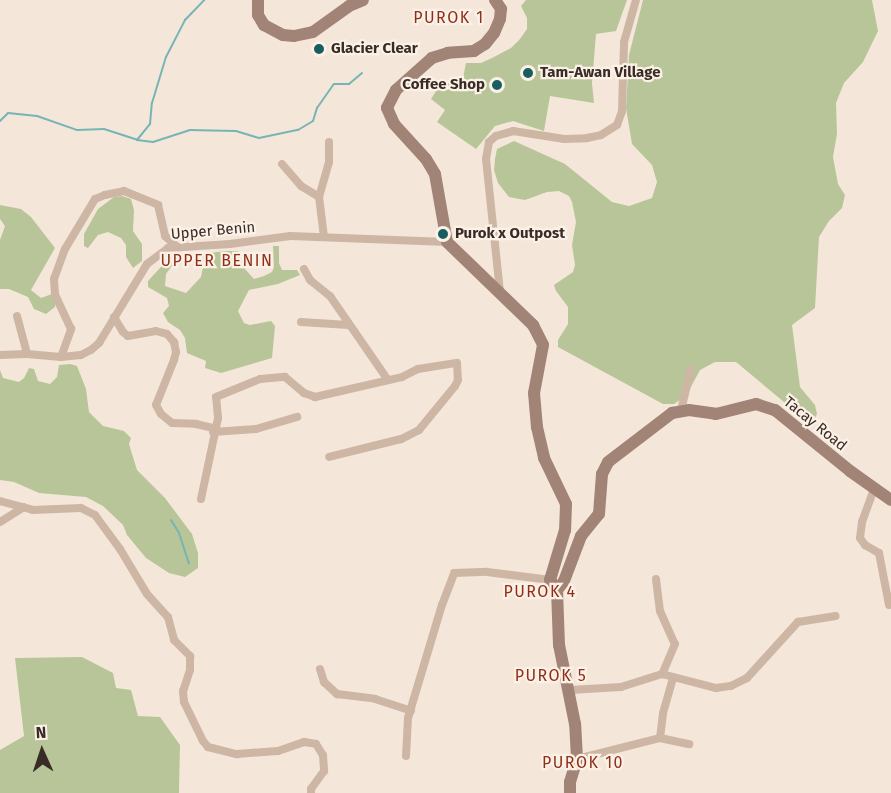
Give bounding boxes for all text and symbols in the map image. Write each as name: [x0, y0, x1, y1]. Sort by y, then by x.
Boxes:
district label: PUROK 1: [413, 8, 485, 28]
place label: Glacier Clear: [331, 40, 418, 58]
marker: Glacier Clear: [312, 42, 326, 56]
place label: Tam-Awan Village: [540, 64, 660, 82]
marker: Tam-Awan Village: [521, 66, 535, 80]
place label: Coffee Shop: [402, 76, 485, 94]
marker: Coffee Shop: [490, 78, 504, 92]
street label: Upper Benin: [170, 218, 256, 244]
place label: Purok x Outpost: [455, 225, 565, 243]
marker: Purok x Outpost: [436, 227, 450, 241]
district label: UPPER BENIN: [160, 251, 274, 271]
street label: Tacay Road: [780, 393, 850, 455]
district label: PUROK 4: [503, 582, 577, 602]
district label: PUROK 5: [515, 666, 587, 686]
north arrow: [12, 721, 72, 781]
text: N: [35, 723, 47, 742]
district label: PUROK 10: [542, 753, 624, 773]

